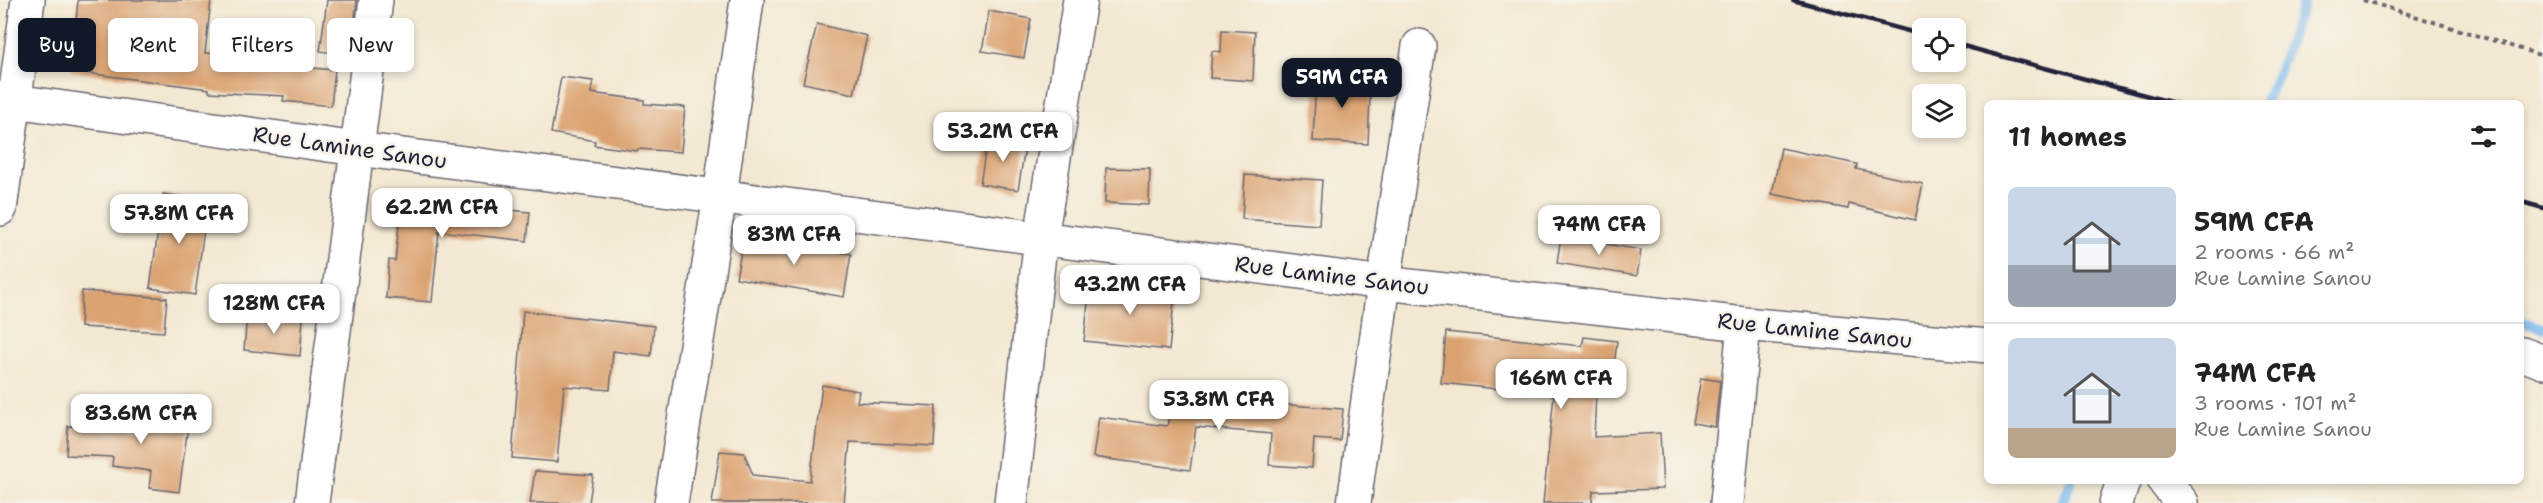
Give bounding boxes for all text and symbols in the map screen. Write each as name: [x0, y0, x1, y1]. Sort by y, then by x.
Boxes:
chip: Buy: [18, 18, 96, 72]
chip: Rent: [108, 18, 198, 72]
chip: Filters: [210, 18, 315, 72]
chip: New: [327, 18, 414, 72]
map controls: [1912, 18, 1966, 138]
button: locate: [1912, 18, 1966, 72]
pin: 59M CFA: [1287, 58, 1397, 109]
text: 59M CFA: [1296, 64, 1388, 90]
button: layers: [1912, 84, 1966, 138]
pin: 53.2M CFA: [934, 112, 1072, 163]
text: 53.2M CFA: [947, 118, 1059, 144]
text: 11 homes: [2008, 119, 2127, 154]
street label: Rue Lamine Sanou: [251, 120, 449, 175]
icon: filters: [2467, 120, 2500, 153]
pin: 62.2M CFA: [373, 188, 511, 239]
pin: 57.8M CFA: [110, 194, 248, 245]
text: 62.2M CFA: [386, 194, 498, 220]
text: 57.8M CFA: [124, 200, 234, 226]
text: 59M CFA: [2194, 204, 2314, 239]
pin: 74M CFA: [1544, 205, 1654, 256]
text: 74M CFA: [1552, 211, 1646, 237]
icon: home: [2056, 211, 2128, 283]
pin: 83M CFA: [739, 215, 849, 266]
text: 83M CFA: [747, 221, 841, 247]
text: 2 rooms · 66 m²: [2194, 239, 2355, 265]
street label: Rue Lamine Sanou: [1233, 249, 1431, 302]
pin: 43.2M CFA: [1061, 265, 1199, 316]
text: Rue Lamine Sanou: [2194, 265, 2372, 291]
text: 43.2M CFA: [1074, 271, 1186, 297]
pin: 128M CFA: [212, 284, 336, 335]
text: 128M CFA: [223, 290, 325, 316]
street label: Rue Lamine Sanou: [1716, 306, 1914, 355]
text: 74M CFA: [2194, 355, 2316, 390]
pin: 166M CFA: [1499, 359, 1623, 410]
icon: home: [2056, 362, 2128, 434]
text: 166M CFA: [1510, 365, 1612, 391]
pin: 53.8M CFA: [1150, 380, 1288, 431]
text: 53.8M CFA: [1163, 386, 1275, 412]
text: 3 rooms · 101 m²: [2194, 390, 2357, 416]
pin: 83.6M CFA: [72, 394, 210, 445]
text: 83.6M CFA: [85, 400, 197, 426]
text: Rue Lamine Sanou: [2194, 416, 2372, 442]

